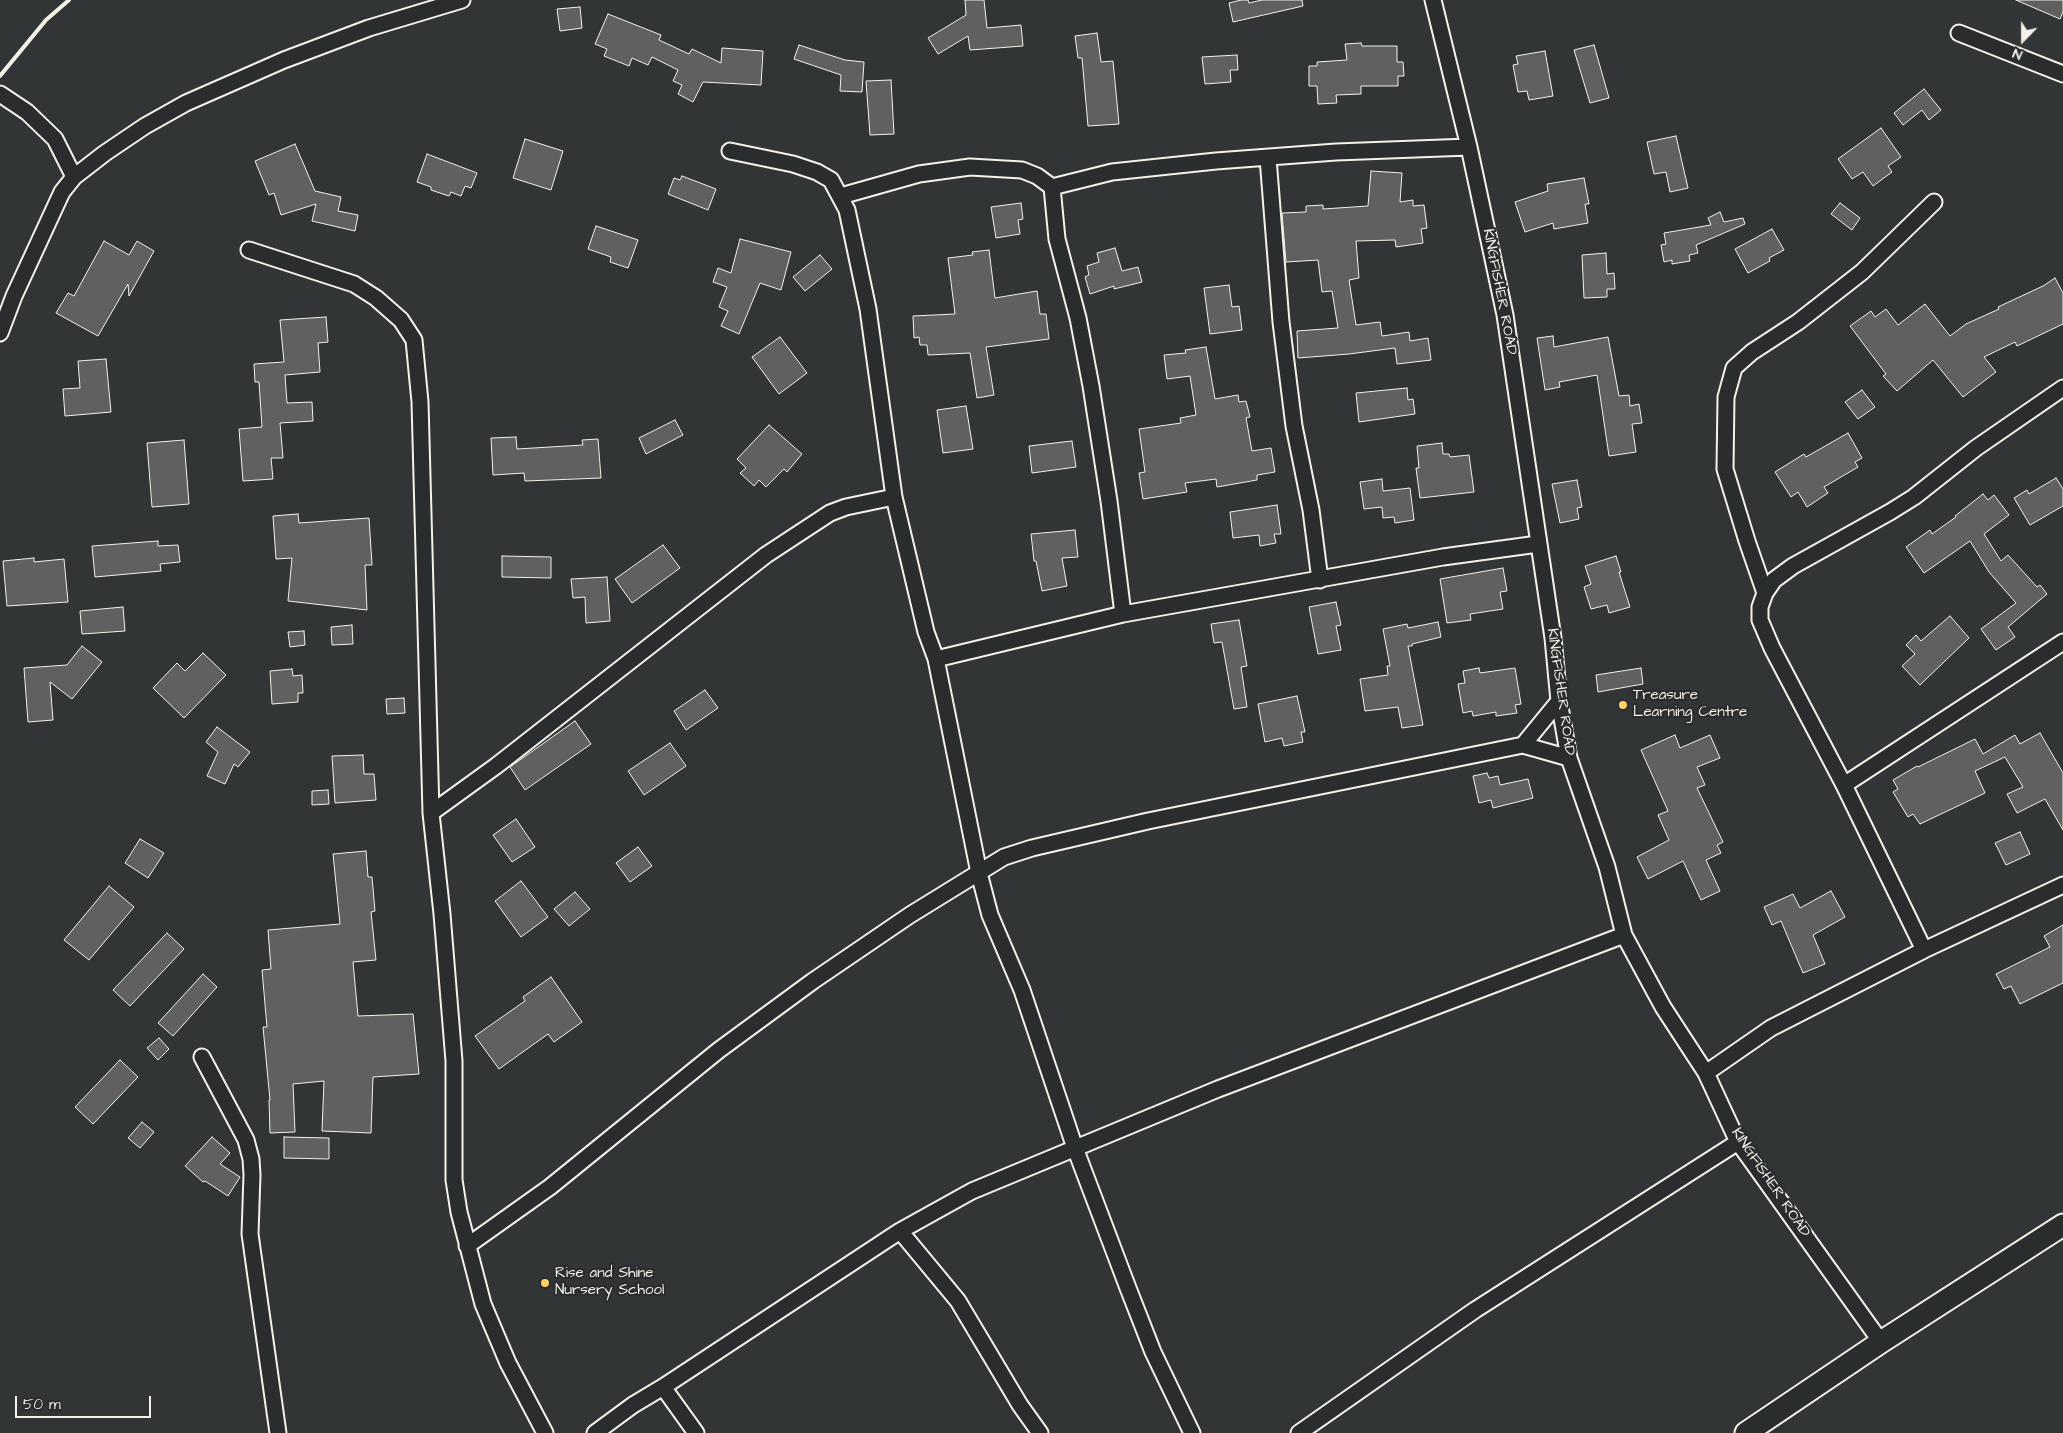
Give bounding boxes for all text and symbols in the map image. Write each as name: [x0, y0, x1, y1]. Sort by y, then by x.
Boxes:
north arrow: [1998, 15, 2048, 65]
text: N: [2010, 43, 2025, 65]
street label: KINGFISHER ROAD: [1478, 227, 1520, 357]
street label: KINGFISHER ROAD: [1542, 627, 1578, 757]
place label: Treasure Learning Centre: [1633, 687, 1747, 722]
marker: Treasure Learning Centre: [1617, 699, 1629, 711]
street label: KINGFISHER ROAD: [1727, 1125, 1813, 1241]
place label: Rise and Shine Nursery School: [555, 1265, 664, 1300]
marker: Rise and Shine Nursery School: [539, 1277, 551, 1289]
scale bar: [18, 1386, 154, 1418]
text: 50 m: [23, 1394, 61, 1415]

